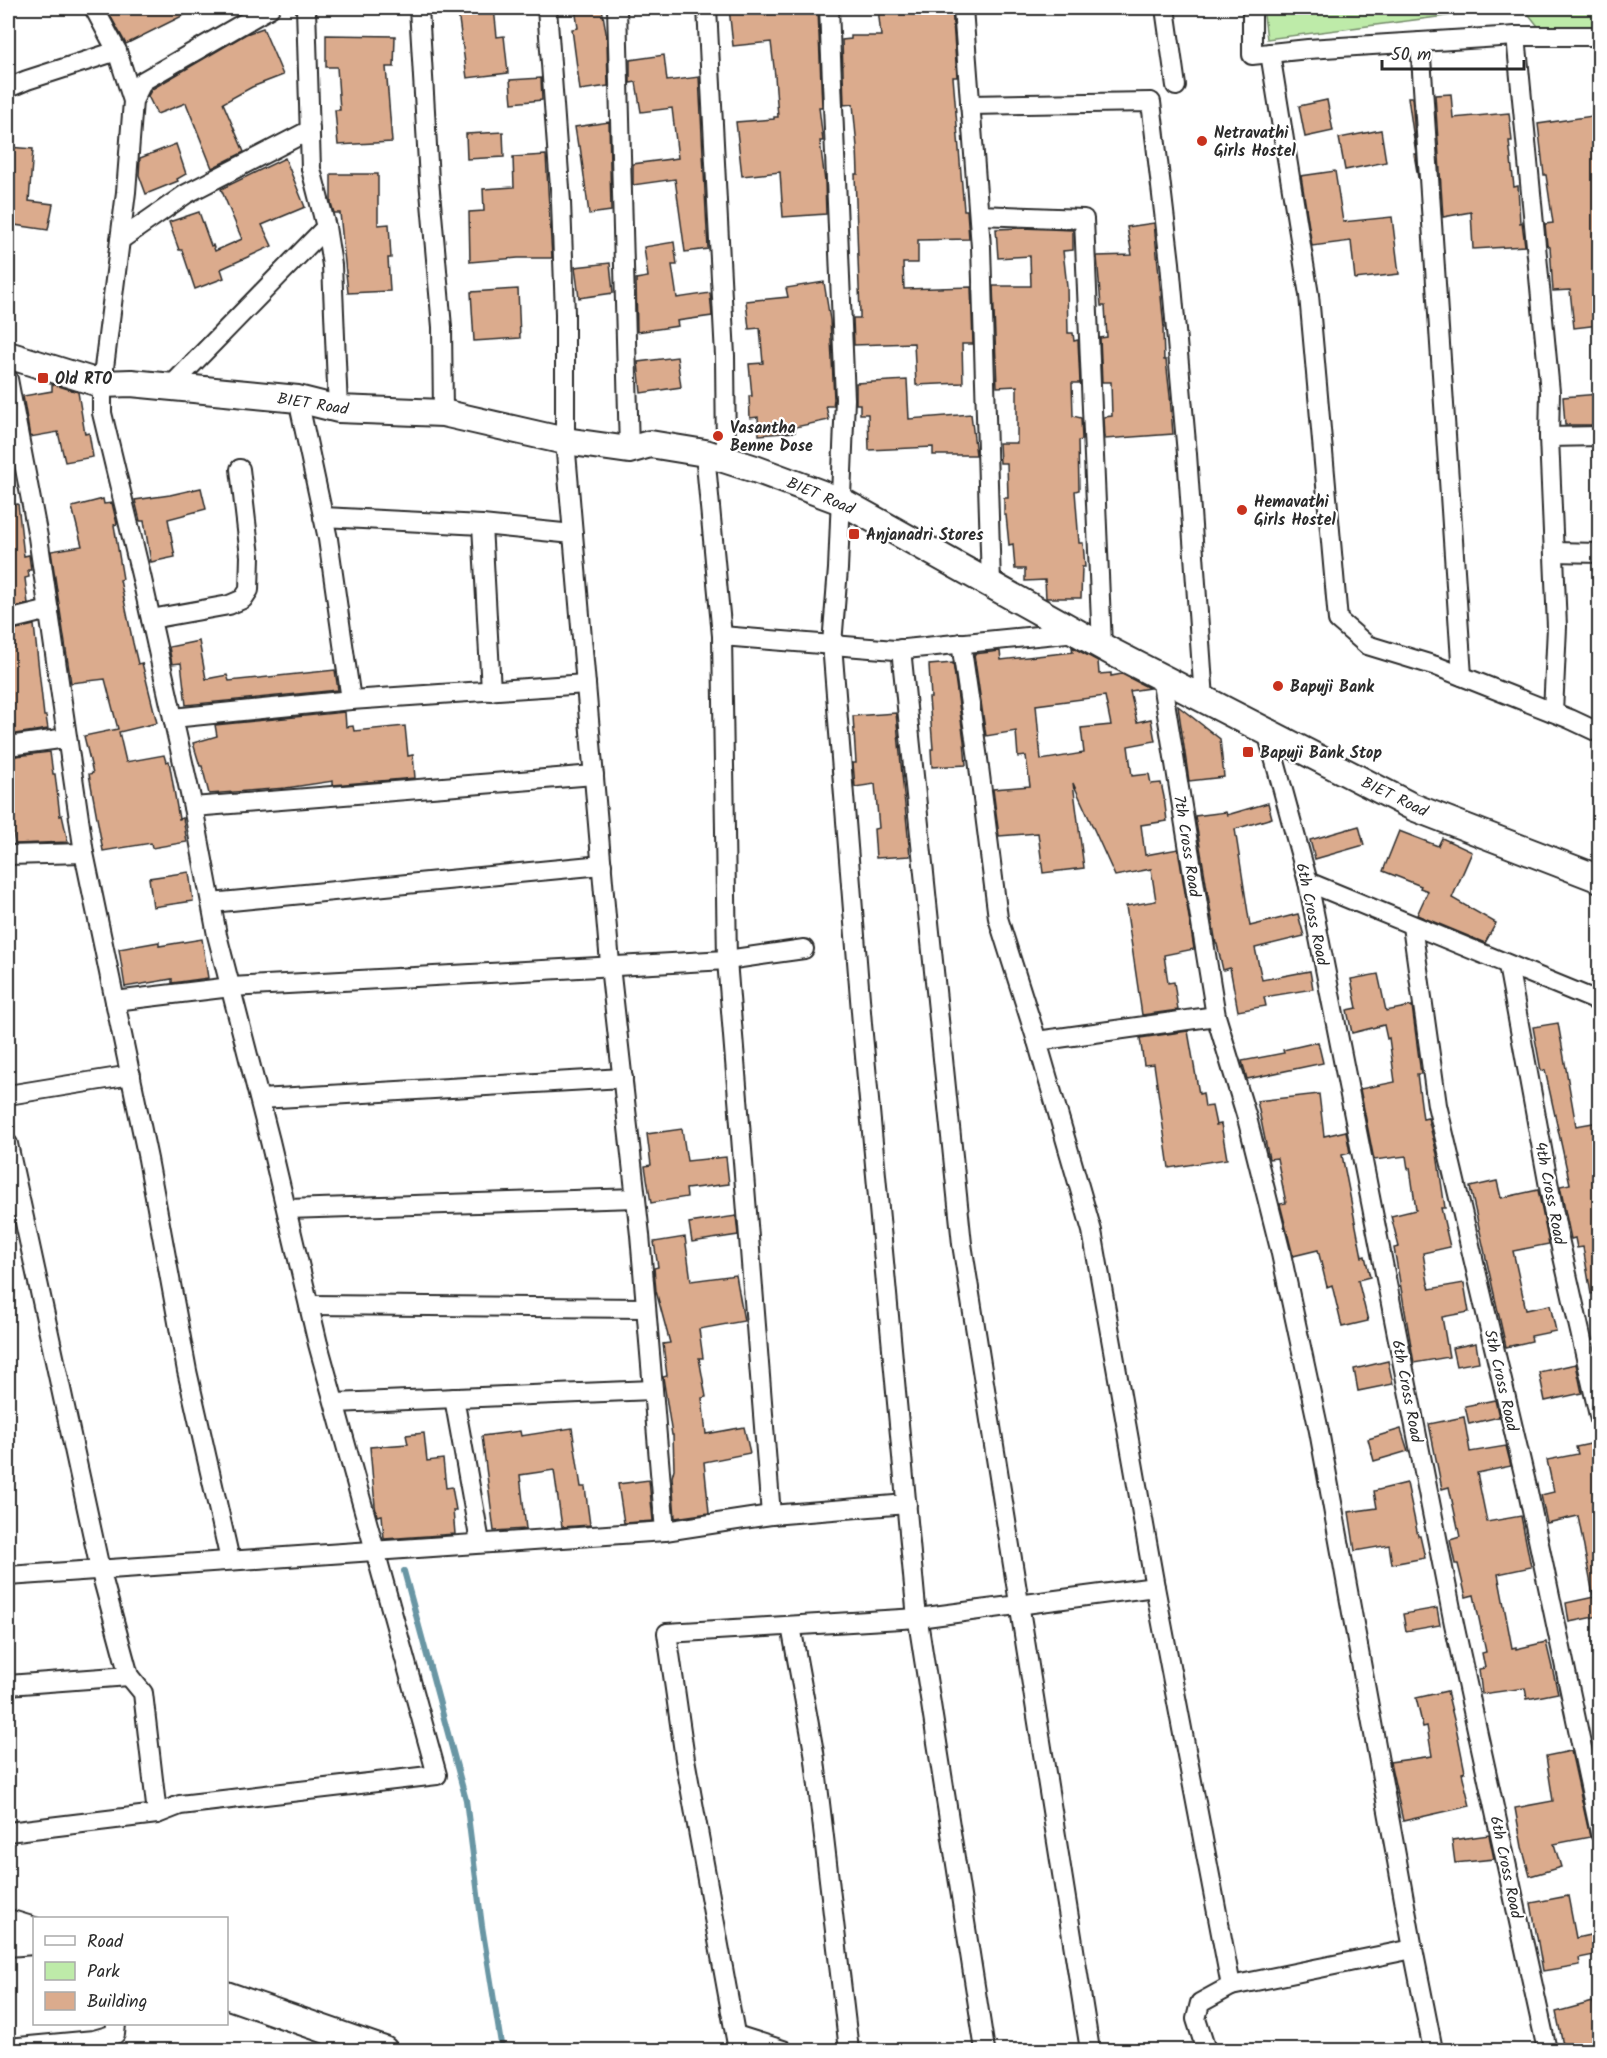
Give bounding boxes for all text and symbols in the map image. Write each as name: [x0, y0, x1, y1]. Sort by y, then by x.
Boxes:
scale bar: [1382, 33, 1524, 71]
text: 50 m: [1391, 41, 1431, 70]
place label: Netravathi Girls Hostel: [1214, 121, 1297, 164]
marker: Netravathi Girls Hostel: [1195, 134, 1209, 148]
place label: Old RTO: [55, 367, 112, 392]
marker: Old RTO: [36, 371, 50, 385]
street label: BIET Road: [275, 387, 351, 423]
place label: Vasantha Benne Dose: [730, 416, 813, 459]
marker: Vasantha Benne Dose: [711, 429, 725, 443]
street label: BIET Road: [783, 471, 859, 522]
place label: Hemavathi Girls Hostel: [1254, 490, 1337, 533]
marker: Hemavathi Girls Hostel: [1235, 503, 1249, 517]
place label: Anjanadri Stores: [866, 523, 984, 548]
marker: Anjanadri Stores: [847, 527, 861, 541]
place label: Bapuji Bank: [1290, 675, 1375, 700]
marker: Bapuji Bank: [1271, 679, 1285, 693]
place label: Bapuji Bank Stop: [1260, 741, 1382, 766]
marker: Bapuji Bank Stop: [1241, 745, 1255, 759]
street label: BIET Road: [1357, 770, 1433, 825]
street label: 7th Cross Road: [1166, 793, 1207, 900]
street label: 6th Cross Road: [1288, 861, 1335, 969]
street label: 4th Cross Road: [1527, 1140, 1572, 1248]
street label: 5th Cross Road: [1477, 1327, 1525, 1435]
street label: 6th Cross Road: [1384, 1338, 1429, 1446]
street label: 6th Cross Road: [1482, 1814, 1529, 1922]
legend: [33, 1917, 228, 2025]
text: Road: [87, 1928, 124, 1957]
text: Park: [87, 1958, 120, 1987]
text: Building: [87, 1988, 147, 2017]

